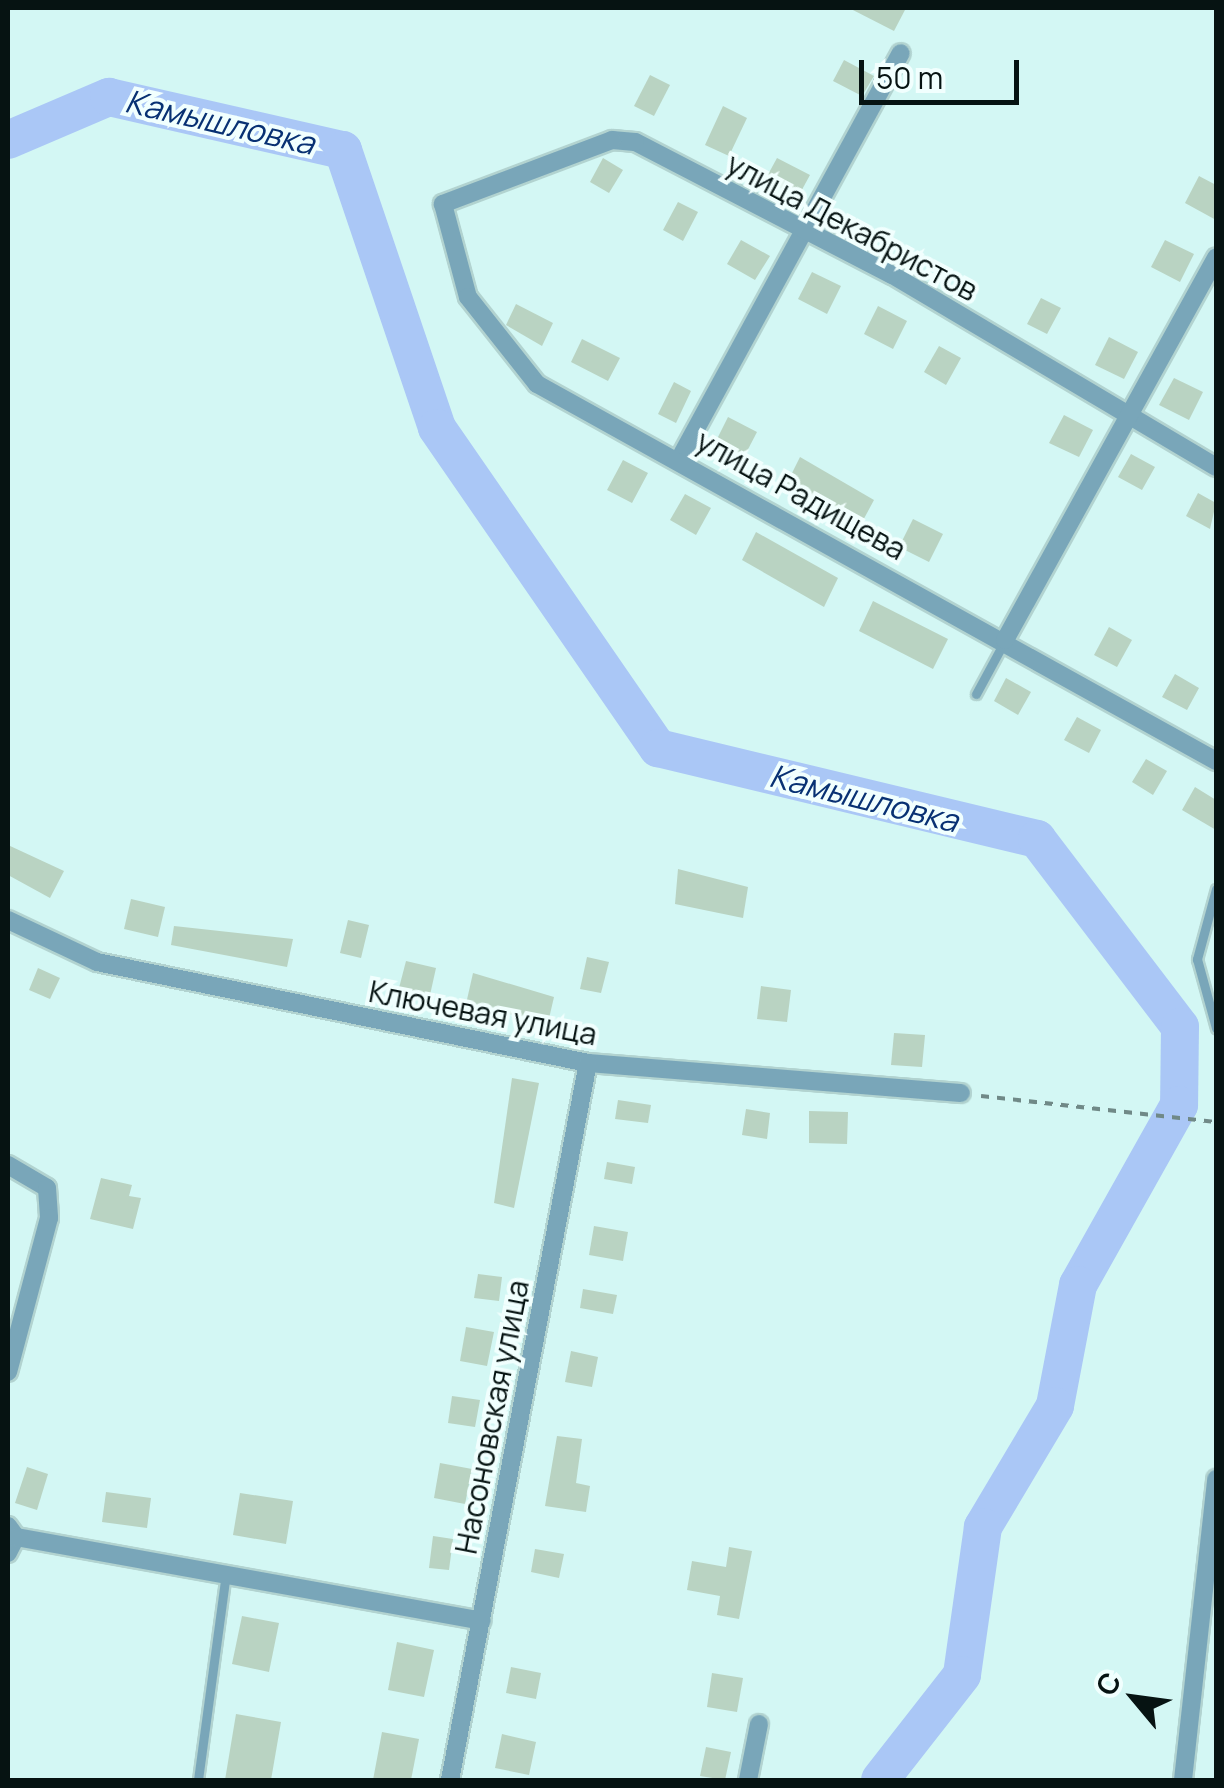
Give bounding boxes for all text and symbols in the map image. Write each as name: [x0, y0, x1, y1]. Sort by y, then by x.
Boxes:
scale bar: [864, 40, 1024, 102]
text: 50 m: [876, 57, 943, 98]
water label: Камышловка: [122, 82, 318, 162]
street label: улица Декабристов: [720, 146, 984, 308]
street label: улица Радищева: [690, 423, 912, 567]
water label: Камышловка: [766, 756, 962, 840]
street label: Ключевая улица: [366, 973, 600, 1053]
street label: Насоновская улица: [448, 1277, 536, 1557]
north arrow: [1084, 1648, 1184, 1748]
text: С: [1086, 1665, 1129, 1702]

